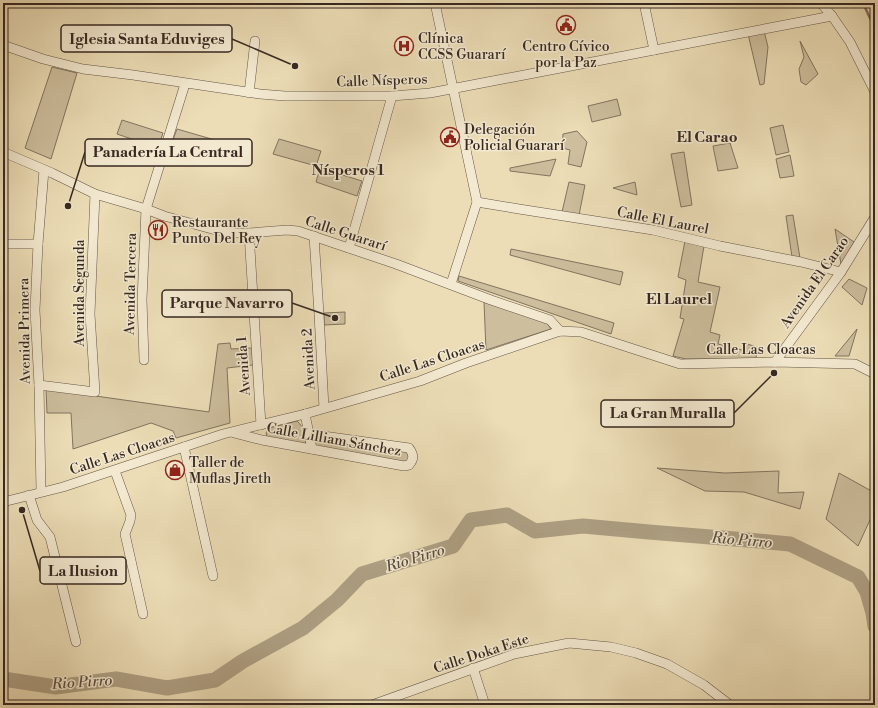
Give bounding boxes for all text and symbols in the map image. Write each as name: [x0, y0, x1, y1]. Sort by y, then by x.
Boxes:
public building icon: Centro Cívico por la Paz: [555, 14, 577, 36]
callout: Iglesia Santa Eduviges: [61, 25, 232, 52]
text: Iglesia Santa Eduviges: [69, 30, 225, 49]
place label: Clínica CCSS Guararí: [418, 30, 507, 64]
hospital icon: Clínica CCSS Guararí: [393, 35, 415, 57]
place label: Centro Cívico por la Paz: [522, 38, 610, 72]
street label: Calle Nísperos: [336, 70, 428, 92]
place label: Delegación Policial Guararí: [464, 121, 566, 155]
public building icon: Delegación Policial Guararí: [439, 126, 461, 148]
district label: El Carao: [677, 128, 738, 147]
callout: Panadería La Central: [85, 139, 252, 166]
text: Panadería La Central: [93, 143, 243, 162]
district label: Nísperos 1: [311, 161, 385, 180]
street label: Calle El Laurel: [615, 203, 710, 239]
street label: Calle Guararí: [303, 212, 390, 256]
place label: Restaurante Punto Del Rey: [172, 214, 262, 248]
restaurant icon: Restaurante Punto Del Rey: [147, 219, 169, 241]
street label: Avenida Tercera: [121, 232, 141, 336]
street label: Avenida El Carao: [776, 233, 853, 333]
street label: Avenida Segunda: [71, 238, 89, 348]
street label: Avenida Primera: [15, 277, 35, 385]
callout: Parque Navarro: [162, 290, 292, 317]
district label: El Laurel: [646, 290, 712, 309]
text: Parque Navarro: [170, 294, 284, 313]
street label: Avenida 2: [298, 328, 320, 391]
street label: Avenida 1: [233, 336, 255, 397]
street label: Calle Las Cloacas: [378, 336, 487, 386]
street label: Calle Las Cloacas: [706, 341, 816, 359]
callout: La Gran Muralla: [601, 400, 734, 427]
text: La Gran Muralla: [610, 404, 727, 423]
street label: Calle Lilliam Sánchez: [265, 419, 403, 461]
street label: Calle Las Cloacas: [68, 429, 177, 479]
place label: Taller de Muflas Jireth: [189, 454, 272, 488]
shop icon: Taller de Muflas Jireth: [164, 459, 186, 481]
water label: Rio Pirro: [710, 528, 773, 553]
water label: Rio Pirro: [382, 540, 447, 577]
callout: La Ilusion: [40, 557, 126, 584]
text: La Ilusion: [48, 562, 119, 581]
street label: Calle Doka Este: [431, 630, 531, 678]
water label: Rio Pirro: [50, 671, 113, 694]

